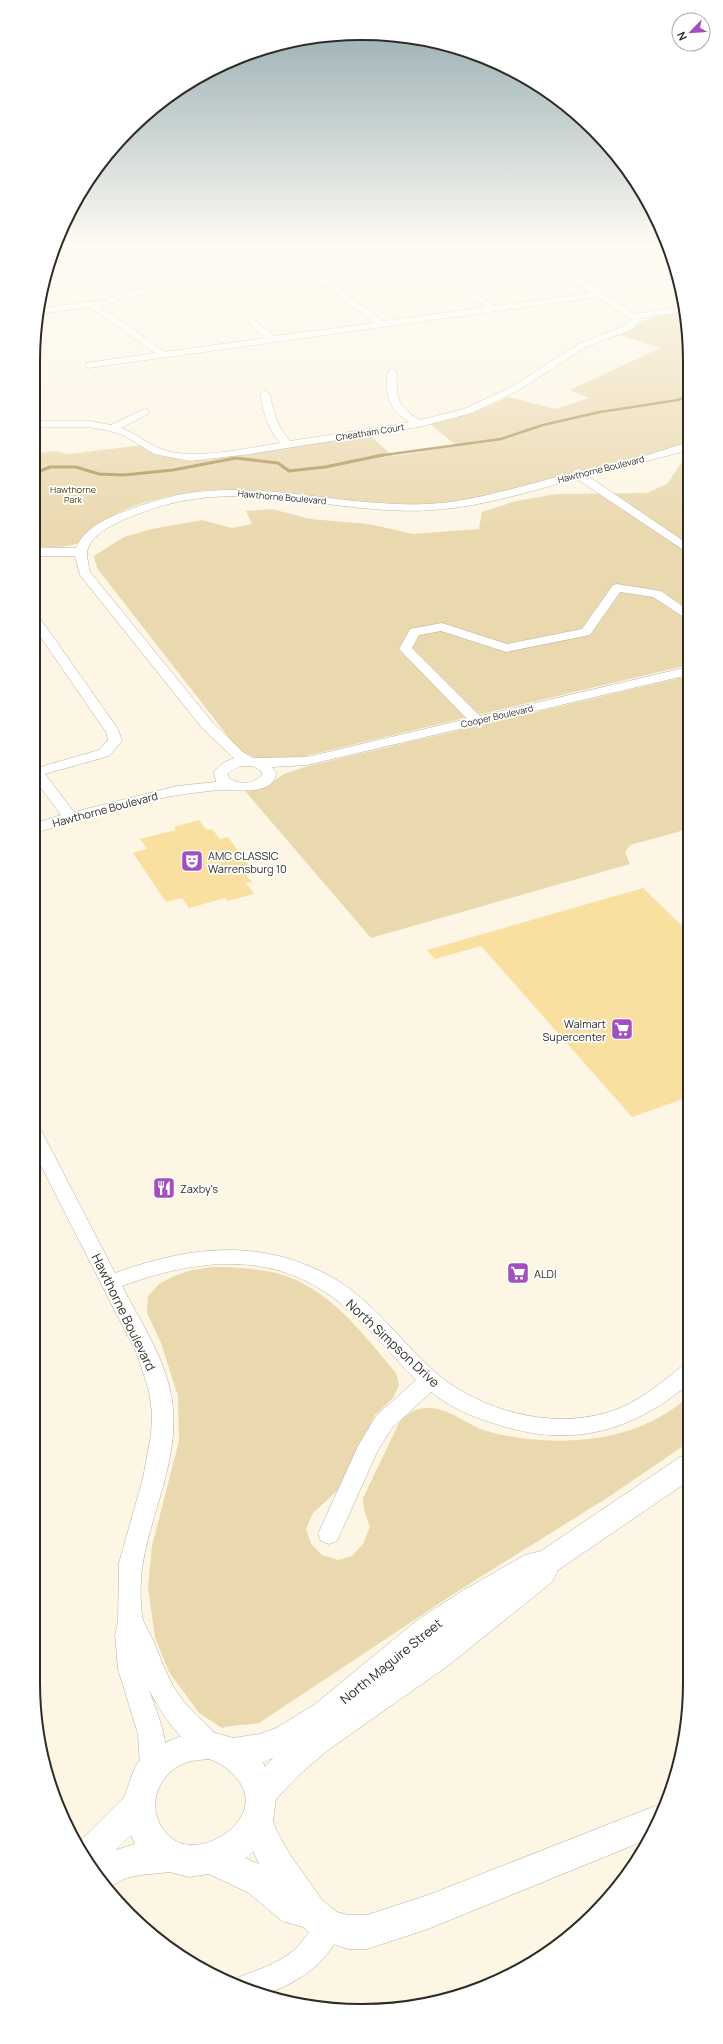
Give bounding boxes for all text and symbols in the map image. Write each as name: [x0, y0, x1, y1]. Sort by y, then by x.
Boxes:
north arrow: [671, 12, 711, 52]
text: N: [673, 30, 690, 43]
street label: Cheatham Court: [335, 420, 406, 444]
street label: Hawthorne Boulevard: [556, 452, 646, 486]
park label: Hawthorne Park: [50, 483, 96, 506]
street label: Hawthorne Boulevard: [237, 487, 327, 507]
street label: Cooper Boulevard: [460, 701, 534, 731]
street label: Hawthorne Boulevard: [51, 788, 159, 830]
theatre icon: AMC CLASSIC Warrensburg 10: [179, 848, 205, 874]
place label: AMC CLASSIC Warrensburg 10: [208, 848, 287, 876]
place label: Walmart Supercenter: [543, 1016, 606, 1044]
supermarket icon: Walmart Supercenter: [609, 1016, 635, 1042]
restaurant icon: Zaxby's: [151, 1175, 177, 1201]
place label: Zaxby's: [180, 1181, 218, 1196]
street label: Hawthorne Boulevard: [88, 1250, 160, 1374]
supermarket icon: ALDI: [505, 1260, 531, 1286]
place label: ALDI: [534, 1266, 557, 1281]
street label: North Simpson Drive: [342, 1295, 444, 1391]
street label: North Maguire Street: [336, 1614, 446, 1708]

